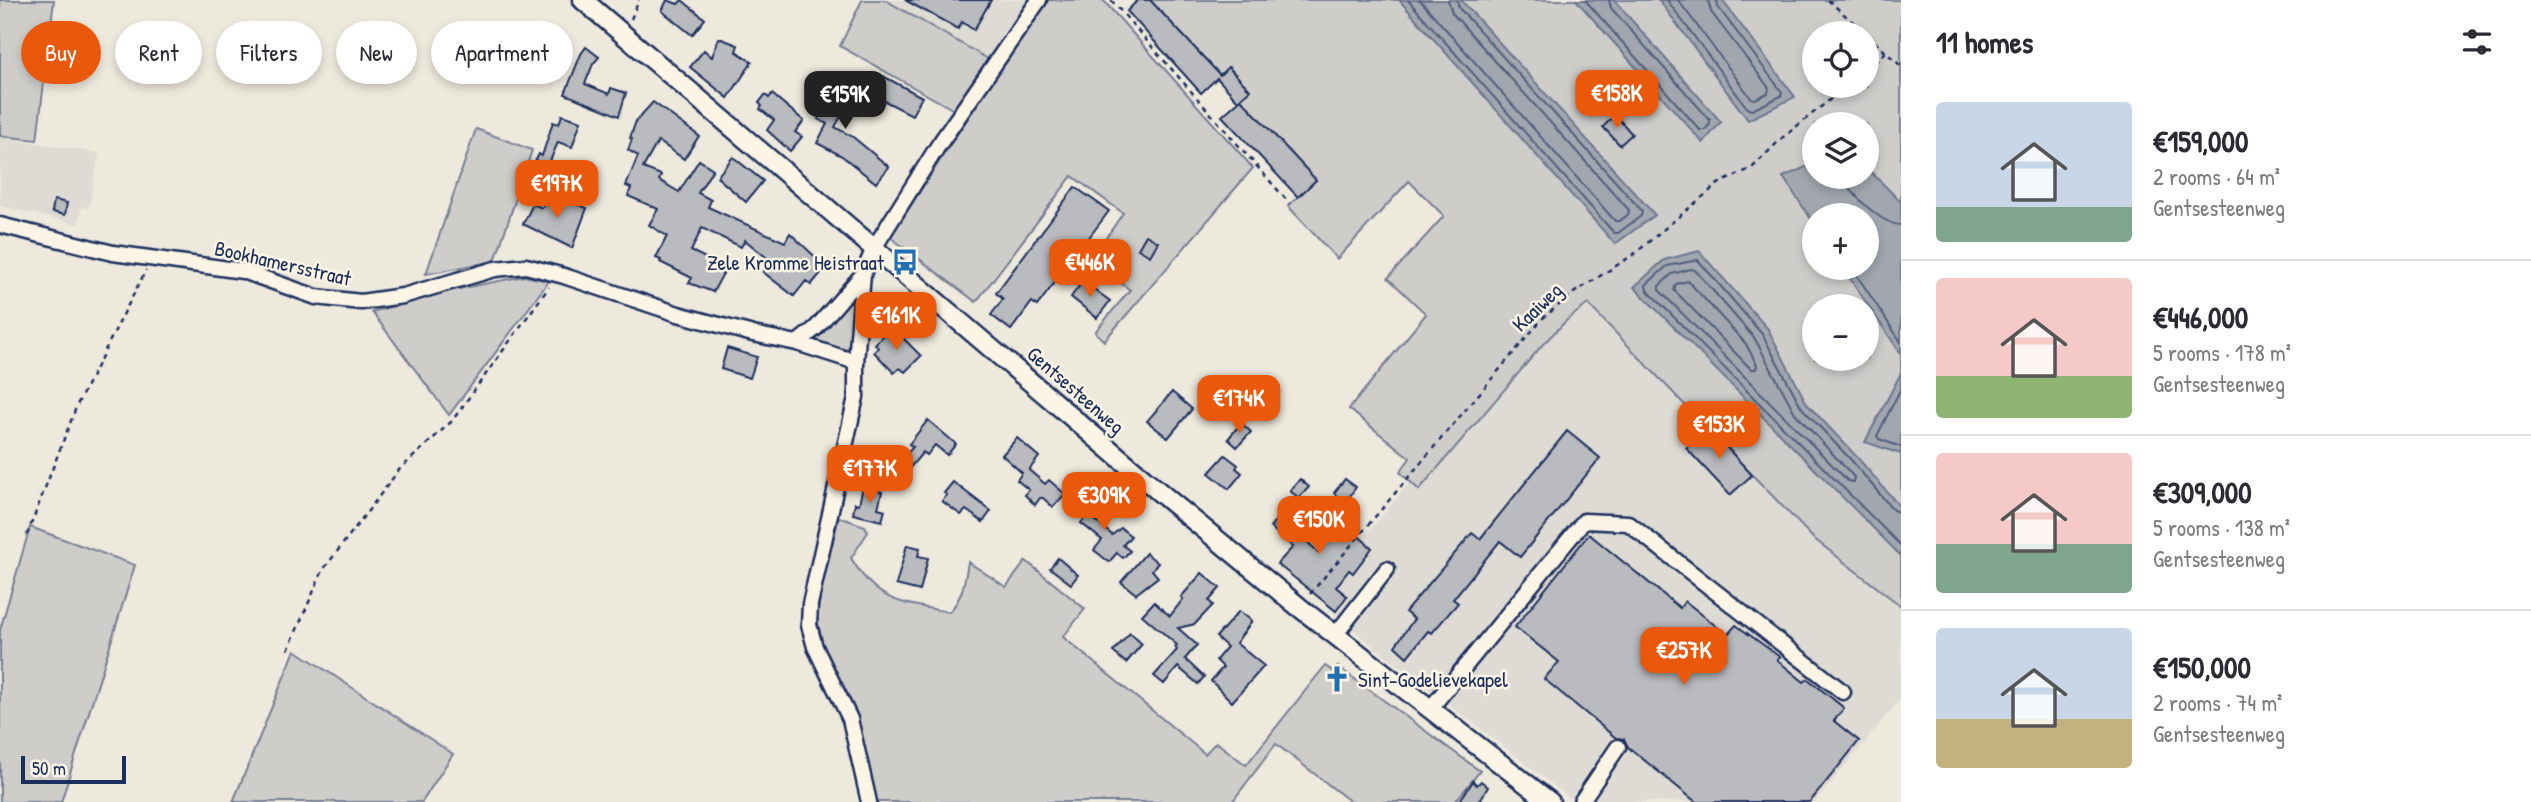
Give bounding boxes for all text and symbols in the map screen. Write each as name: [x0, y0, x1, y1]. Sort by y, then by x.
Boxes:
chip: Buy: [21, 21, 101, 84]
chip: Rent: [115, 21, 202, 84]
chip: Filters: [216, 21, 322, 84]
chip: New: [336, 21, 417, 84]
chip: Apartment: [431, 21, 573, 84]
map controls: [1802, 21, 1879, 371]
button: locate: [1802, 21, 1879, 98]
text: 11 homes: [1936, 22, 2033, 62]
icon: filters: [2458, 23, 2496, 61]
pin: €158K: [1568, 71, 1666, 130]
pin: €159K: [796, 72, 894, 131]
text: €158K: [1591, 77, 1643, 108]
text: €159K: [820, 78, 870, 109]
button: layers: [1802, 112, 1879, 189]
text: €159,000: [2153, 121, 2248, 161]
icon: home: [1992, 130, 2076, 214]
pin: €197K: [508, 160, 606, 220]
text: 2 rooms · 64 m²: [2153, 161, 2280, 192]
text: €197K: [531, 167, 583, 198]
text: Gentsesteenweg: [2153, 192, 2285, 223]
button: +: [1802, 203, 1879, 280]
street label: Bookhamersstraat: [212, 233, 355, 293]
pin: €446K: [1041, 240, 1139, 299]
text: €446K: [1065, 246, 1115, 277]
bus stop icon: Zele Kromme Heistraat: [890, 247, 920, 277]
place label: Zele Kromme Heistraat: [707, 248, 885, 277]
street label: Kaaiweg: [1505, 276, 1569, 338]
pin: €161K: [847, 292, 945, 352]
button: −: [1802, 294, 1879, 371]
text: €446,000: [2153, 297, 2248, 337]
text: €161K: [872, 299, 920, 330]
icon: home: [1992, 306, 2076, 390]
text: 5 rooms · 178 m²: [2153, 337, 2291, 368]
street label: Gentsesteenweg: [1021, 340, 1131, 440]
text: Gentsesteenweg: [2153, 368, 2285, 399]
pin: €174K: [1190, 376, 1288, 435]
text: €174K: [1213, 382, 1265, 413]
pin: €153K: [1670, 402, 1768, 461]
text: €153K: [1693, 408, 1745, 439]
pin: €177K: [821, 446, 919, 505]
text: €177K: [843, 452, 897, 483]
pin: €309K: [1055, 472, 1153, 532]
text: €309,000: [2153, 472, 2252, 512]
text: €309K: [1078, 479, 1130, 510]
icon: home: [1992, 481, 2076, 565]
pin: €150K: [1270, 496, 1368, 556]
text: €150K: [1293, 503, 1345, 534]
text: 5 rooms · 138 m²: [2153, 512, 2290, 543]
text: Gentsesteenweg: [2153, 543, 2285, 574]
pin: €257K: [1635, 628, 1733, 687]
text: €257K: [1657, 634, 1711, 665]
text: €150,000: [2153, 647, 2251, 687]
icon: home: [1992, 656, 2076, 740]
church icon: Sint-Godelievekapel: [1322, 664, 1352, 694]
place label: Sint-Godelievekapel: [1358, 665, 1508, 694]
text: 2 rooms · 74 m²: [2153, 687, 2282, 718]
text: Gentsesteenweg: [2153, 718, 2285, 749]
scale bar: [21, 753, 126, 785]
text: 50 m: [32, 755, 66, 781]

